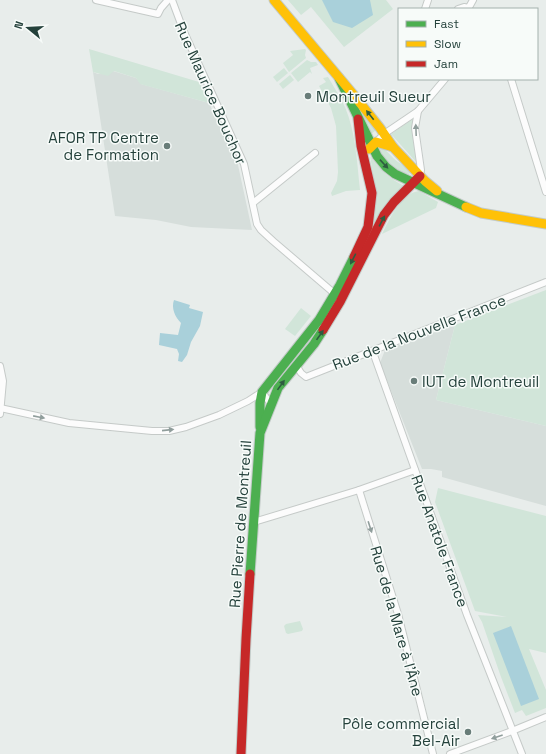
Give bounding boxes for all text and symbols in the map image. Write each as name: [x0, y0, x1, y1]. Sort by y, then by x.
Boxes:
north arrow: [8, 8, 48, 48]
legend: [398, 8, 538, 80]
text: Fast: [434, 16, 459, 32]
text: N: [11, 19, 26, 31]
street label: Rue Maurice Bouchor: [171, 19, 251, 168]
text: Slow: [434, 36, 461, 52]
text: Jam: [434, 56, 458, 72]
place label: Montreuil Sueur: [316, 87, 431, 106]
marker: Montreuil Sueur: [303, 91, 313, 101]
one-way arrow: [366, 110, 374, 121]
one-way arrow: [413, 123, 419, 136]
place label: AFOR TP Centre de Formation: [48, 128, 159, 164]
marker: AFOR TP Centre de Formation: [162, 141, 172, 151]
one-way arrow: [379, 159, 389, 169]
one-way arrow: [379, 215, 385, 226]
one-way arrow: [350, 253, 356, 264]
street label: Rue de la Nouvelle France: [330, 290, 509, 374]
one-way arrow: [316, 330, 324, 340]
place label: IUT de Montreuil: [422, 372, 539, 391]
marker: IUT de Montreuil: [409, 376, 419, 386]
one-way arrow: [277, 379, 285, 390]
one-way arrow: [33, 414, 45, 420]
one-way arrow: [162, 427, 174, 434]
street label: Rue Pierre de Montreuil: [225, 440, 255, 608]
street label: Rue Anatole France: [407, 472, 473, 610]
one-way arrow: [367, 521, 373, 533]
street label: Rue de la Mare à l'Âne: [366, 544, 428, 699]
place label: Pôle commercial Bel-Air: [342, 714, 460, 750]
marker: Pôle commercial Bel-Air: [463, 727, 473, 737]
one-way arrow: [491, 734, 503, 740]

